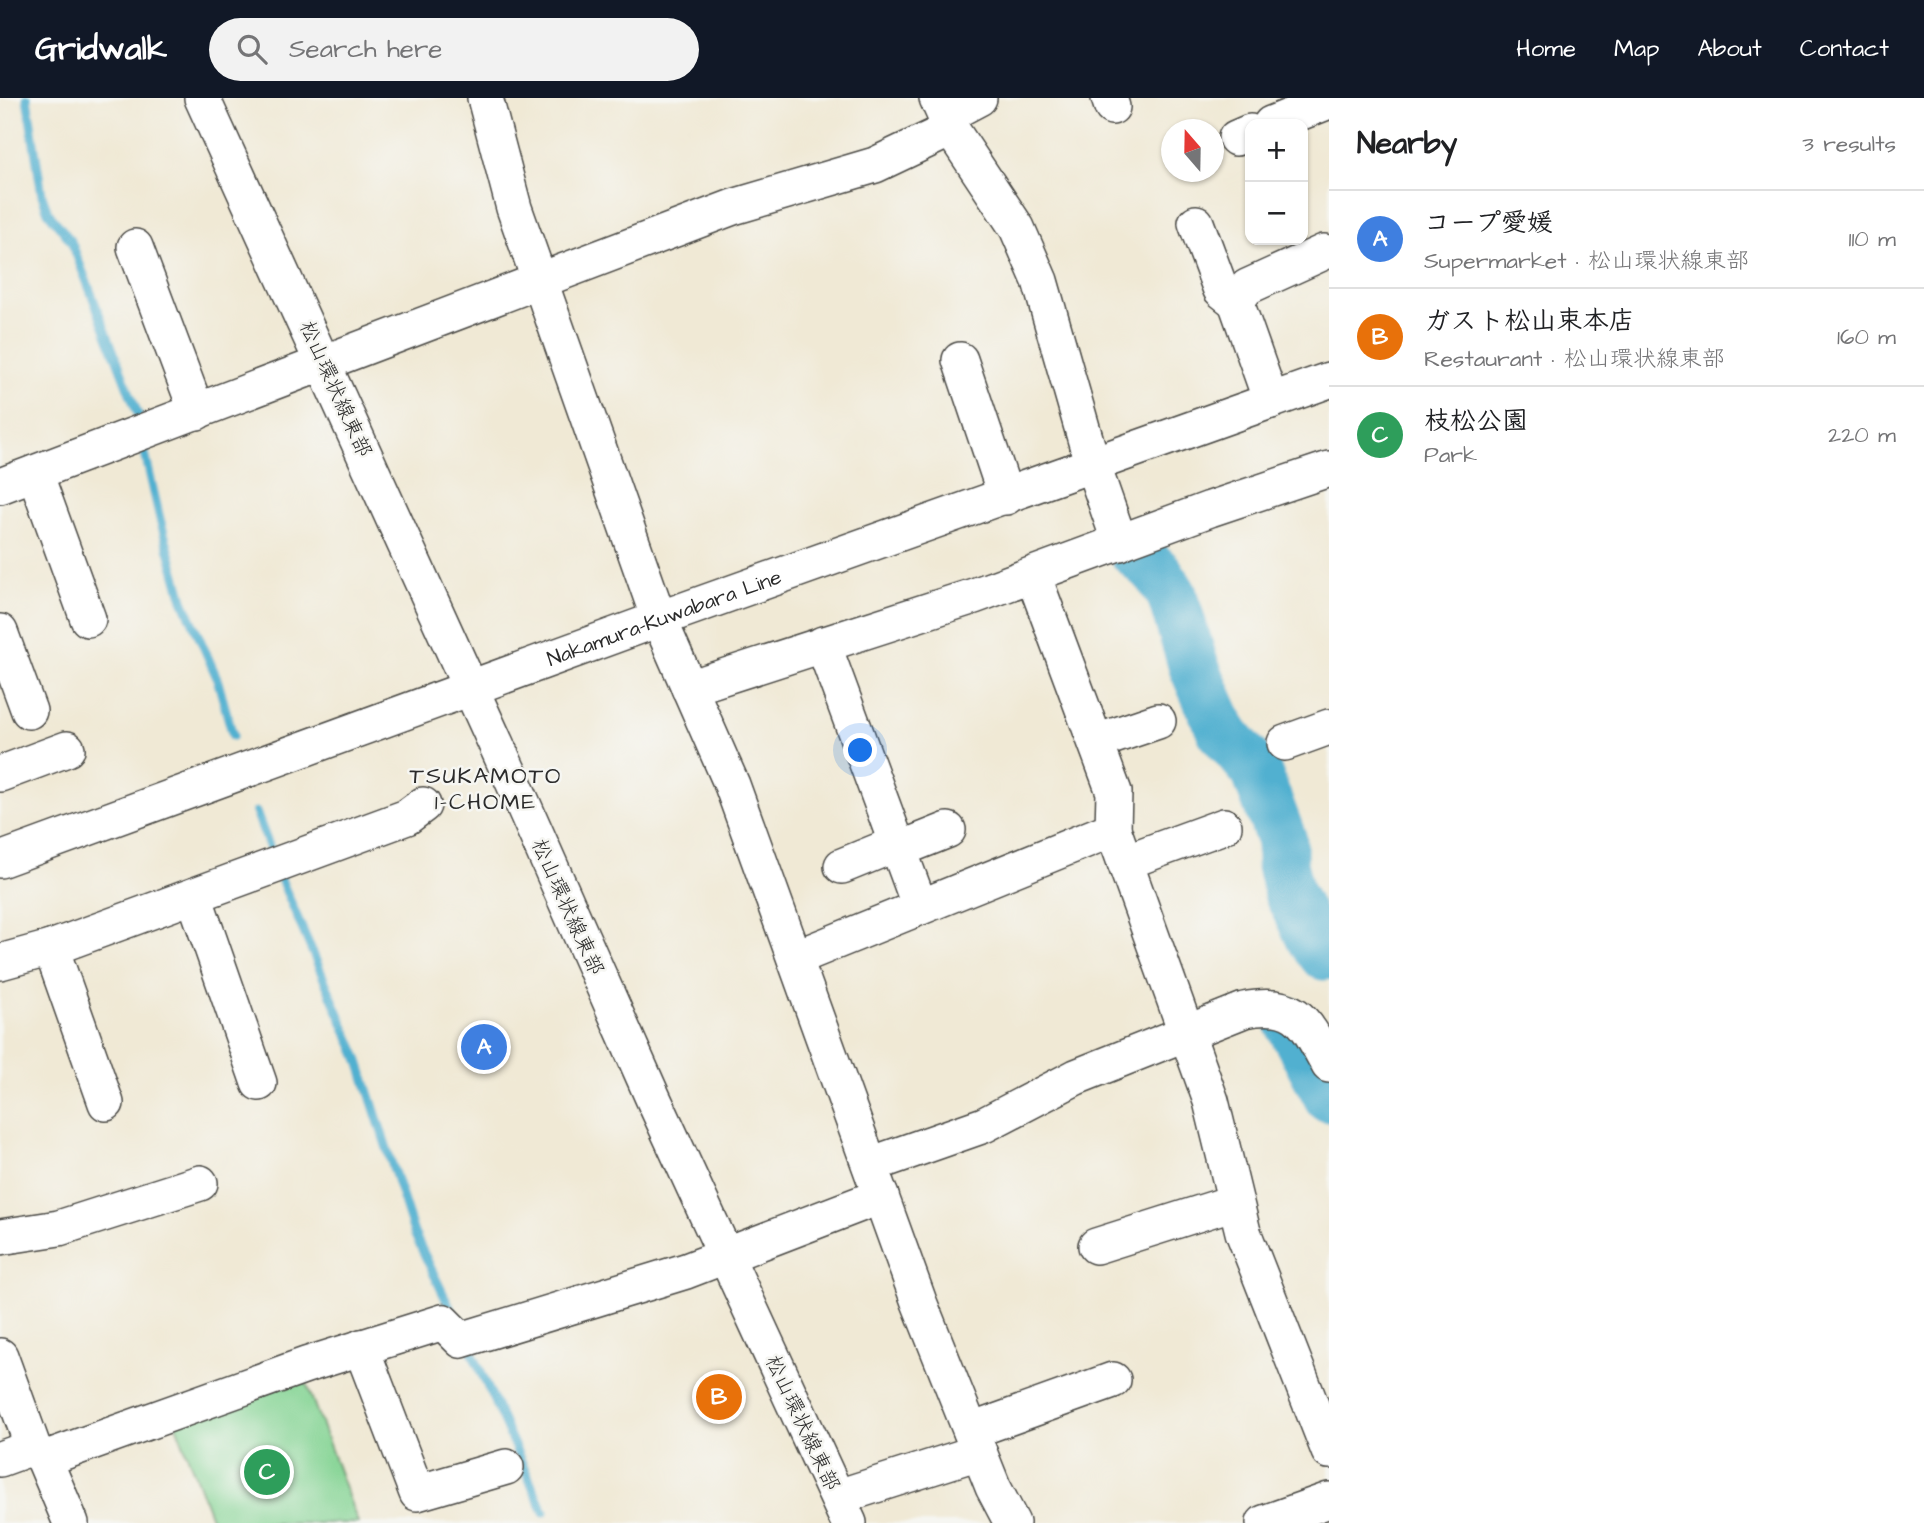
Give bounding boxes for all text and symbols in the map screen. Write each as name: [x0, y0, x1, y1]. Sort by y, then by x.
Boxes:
search box: [209, 18, 699, 81]
text: Gridwalk: [35, 26, 167, 72]
icon: search: [233, 30, 271, 68]
text: Search here: [289, 31, 442, 67]
text: Home: [1516, 32, 1576, 66]
text: Map: [1614, 32, 1659, 66]
text: About: [1697, 32, 1762, 66]
text: Contact: [1800, 32, 1889, 66]
north arrow: [1161, 119, 1224, 182]
map controls: [1245, 119, 1308, 245]
button: +: [1245, 119, 1308, 182]
text: Nearby: [1357, 123, 1457, 165]
text: 3 results: [1802, 128, 1896, 160]
button: −: [1245, 182, 1308, 245]
text: コープ愛媛: [1424, 205, 1553, 241]
text: A: [1373, 223, 1387, 255]
text: 110 m: [1848, 223, 1896, 255]
text: Supermarket · 松山環状線東部: [1424, 245, 1749, 277]
text: ガスト松山束本店: [1424, 303, 1635, 339]
street label: 松山環状線東部: [292, 316, 379, 462]
text: B: [1372, 321, 1388, 353]
text: 160 m: [1837, 321, 1896, 353]
text: Restaurant · 松山環状線東部: [1424, 343, 1725, 375]
text: 枝松公園: [1424, 403, 1528, 439]
text: C: [1372, 419, 1388, 451]
text: 220 m: [1828, 419, 1896, 451]
text: Park: [1424, 439, 1477, 471]
street label: Nakamura-Kuwabara Line: [543, 563, 785, 674]
your location: [843, 733, 877, 767]
district label: TSUKAMOTO 1-CHOME: [410, 760, 562, 818]
street label: 松山環状線東部: [524, 834, 611, 980]
pin: A: [461, 1021, 507, 1073]
street label: 松山環状線東部: [758, 1350, 847, 1496]
pin: B: [696, 1371, 742, 1423]
pin: C: [244, 1446, 290, 1498]

